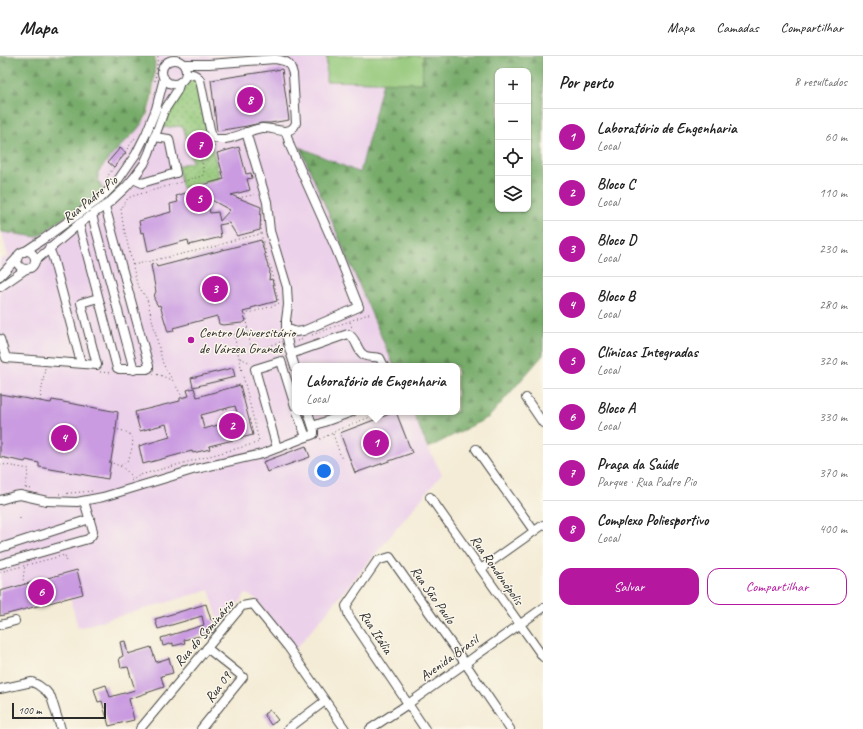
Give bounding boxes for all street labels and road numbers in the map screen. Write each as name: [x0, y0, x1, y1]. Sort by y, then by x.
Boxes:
street label: Rua Padre Pio: [59, 171, 122, 226]
street label: Rua Rondonópolis: [467, 532, 528, 609]
street label: Rua São Paulo: [407, 563, 460, 628]
street label: Rua do Seminário: [171, 595, 239, 670]
street label: Rua Itália: [356, 607, 397, 658]
street label: Avenida Brasil: [417, 630, 484, 685]
street label: Rua 09: [201, 667, 236, 706]

